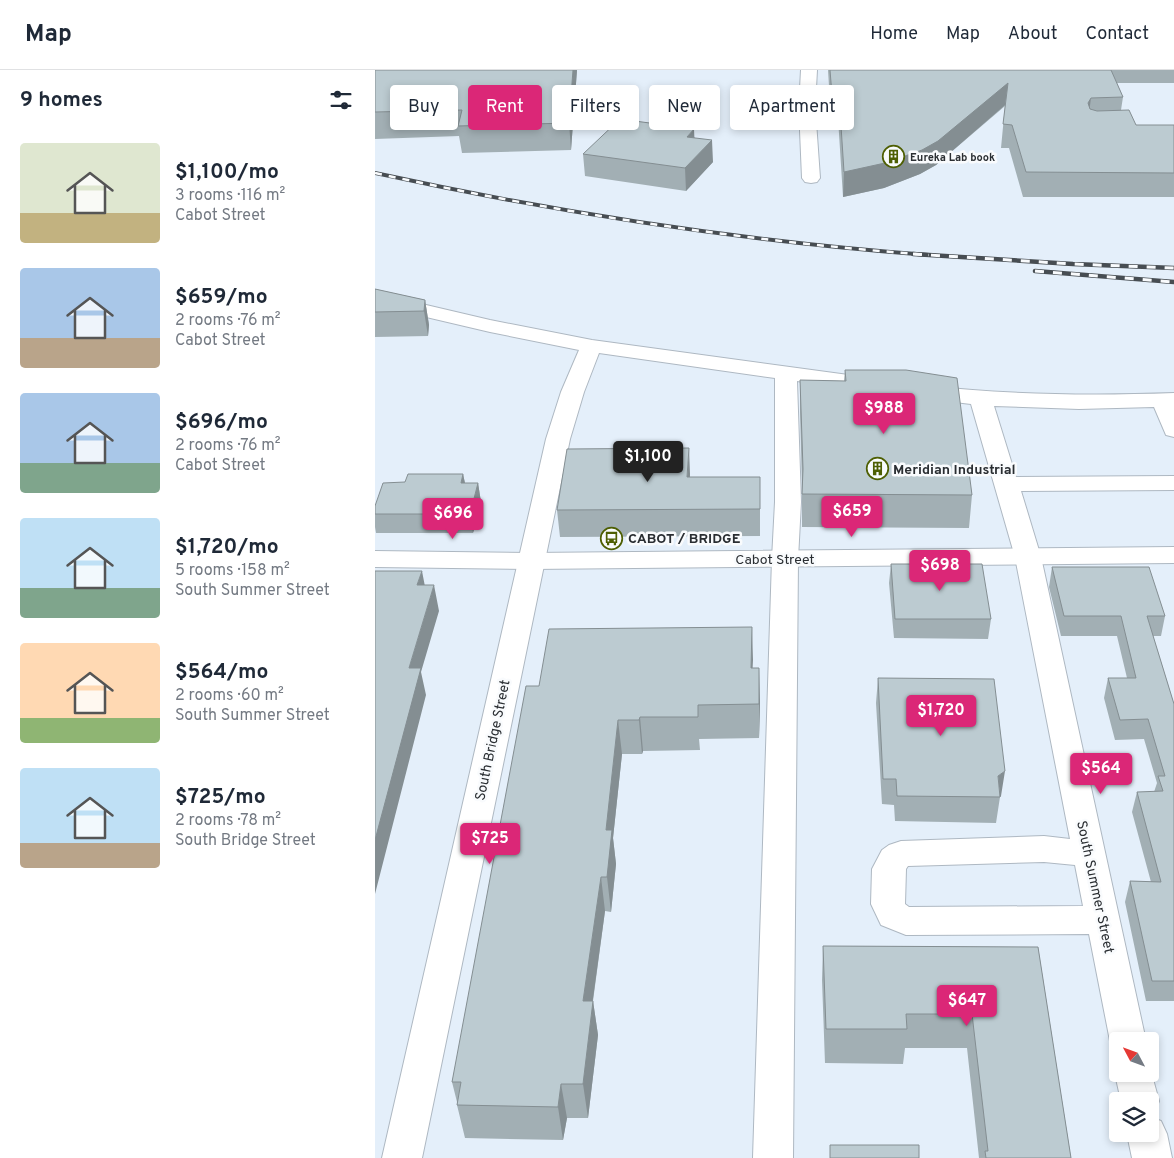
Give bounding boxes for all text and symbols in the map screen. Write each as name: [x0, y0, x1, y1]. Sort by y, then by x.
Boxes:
text: Map: [25, 20, 72, 50]
text: Home: [870, 23, 918, 46]
text: Map: [946, 23, 980, 46]
text: About: [1008, 23, 1057, 46]
text: Contact: [1085, 23, 1149, 46]
chip: Buy: [390, 85, 458, 130]
chip: Rent: [468, 85, 542, 130]
chip: Filters: [552, 85, 639, 130]
chip: New: [649, 85, 720, 130]
chip: Apartment: [730, 85, 854, 130]
icon: filters: [327, 86, 355, 114]
text: 9 homes: [20, 87, 103, 114]
building icon: Eureka Lab book: [882, 145, 906, 169]
place label: Eureka Lab book: [910, 151, 995, 165]
text: $1,100/mo: [175, 159, 279, 186]
icon: home: [60, 163, 120, 223]
text: 3 rooms · 116 m²: [175, 186, 285, 206]
text: Cabot Street: [175, 206, 266, 226]
text: $659/mo: [175, 284, 268, 311]
icon: home: [60, 288, 120, 348]
text: 2 rooms · 76 m²: [175, 311, 281, 331]
text: Cabot Street: [175, 331, 266, 351]
pin: $988: [854, 392, 914, 435]
text: $988: [864, 399, 904, 419]
text: $696/mo: [175, 409, 268, 436]
icon: home: [60, 413, 120, 473]
text: 2 rooms · 76 m²: [175, 436, 281, 456]
pin: $1,100: [607, 440, 689, 483]
text: $1,100: [624, 447, 672, 467]
text: Cabot Street: [175, 456, 266, 476]
building icon: Meridian Industrial: [865, 457, 889, 481]
place label: Meridian Industrial: [893, 462, 1016, 479]
pin: $659: [822, 496, 882, 538]
pin: $696: [423, 498, 483, 540]
text: $659: [832, 502, 872, 522]
text: $696: [433, 504, 473, 524]
bus stop icon: CABOT / BRIDGE: [600, 526, 624, 550]
place label: CABOT / BRIDGE: [628, 531, 741, 548]
text: $1,720/mo: [175, 534, 279, 561]
icon: home: [60, 538, 120, 598]
pin: $698: [910, 550, 970, 592]
street label: Cabot Street: [735, 552, 815, 569]
text: $698: [920, 556, 960, 576]
text: 5 rooms · 158 m²: [175, 561, 290, 581]
text: South Summer Street: [175, 581, 330, 601]
text: $564/mo: [175, 659, 268, 686]
icon: home: [60, 663, 120, 723]
street label: South Bridge Street: [472, 678, 515, 802]
text: 2 rooms · 60 m²: [175, 686, 284, 706]
pin: $1,720: [900, 694, 982, 737]
text: $1,720: [917, 701, 965, 721]
text: South Summer Street: [175, 706, 330, 726]
pin: $564: [1071, 752, 1131, 795]
text: $564: [1081, 759, 1121, 779]
text: $725/mo: [175, 784, 266, 811]
icon: home: [60, 788, 120, 848]
text: 2 rooms · 78 m²: [175, 811, 281, 831]
street label: South Summer Street: [1072, 819, 1117, 955]
pin: $725: [460, 822, 520, 865]
text: $725: [471, 829, 509, 849]
text: South Bridge Street: [175, 831, 316, 851]
pin: $647: [937, 984, 997, 1027]
text: $647: [948, 991, 986, 1011]
north arrow: [1109, 1032, 1159, 1082]
map controls: [1109, 1032, 1159, 1142]
button: layers: [1109, 1092, 1159, 1142]

